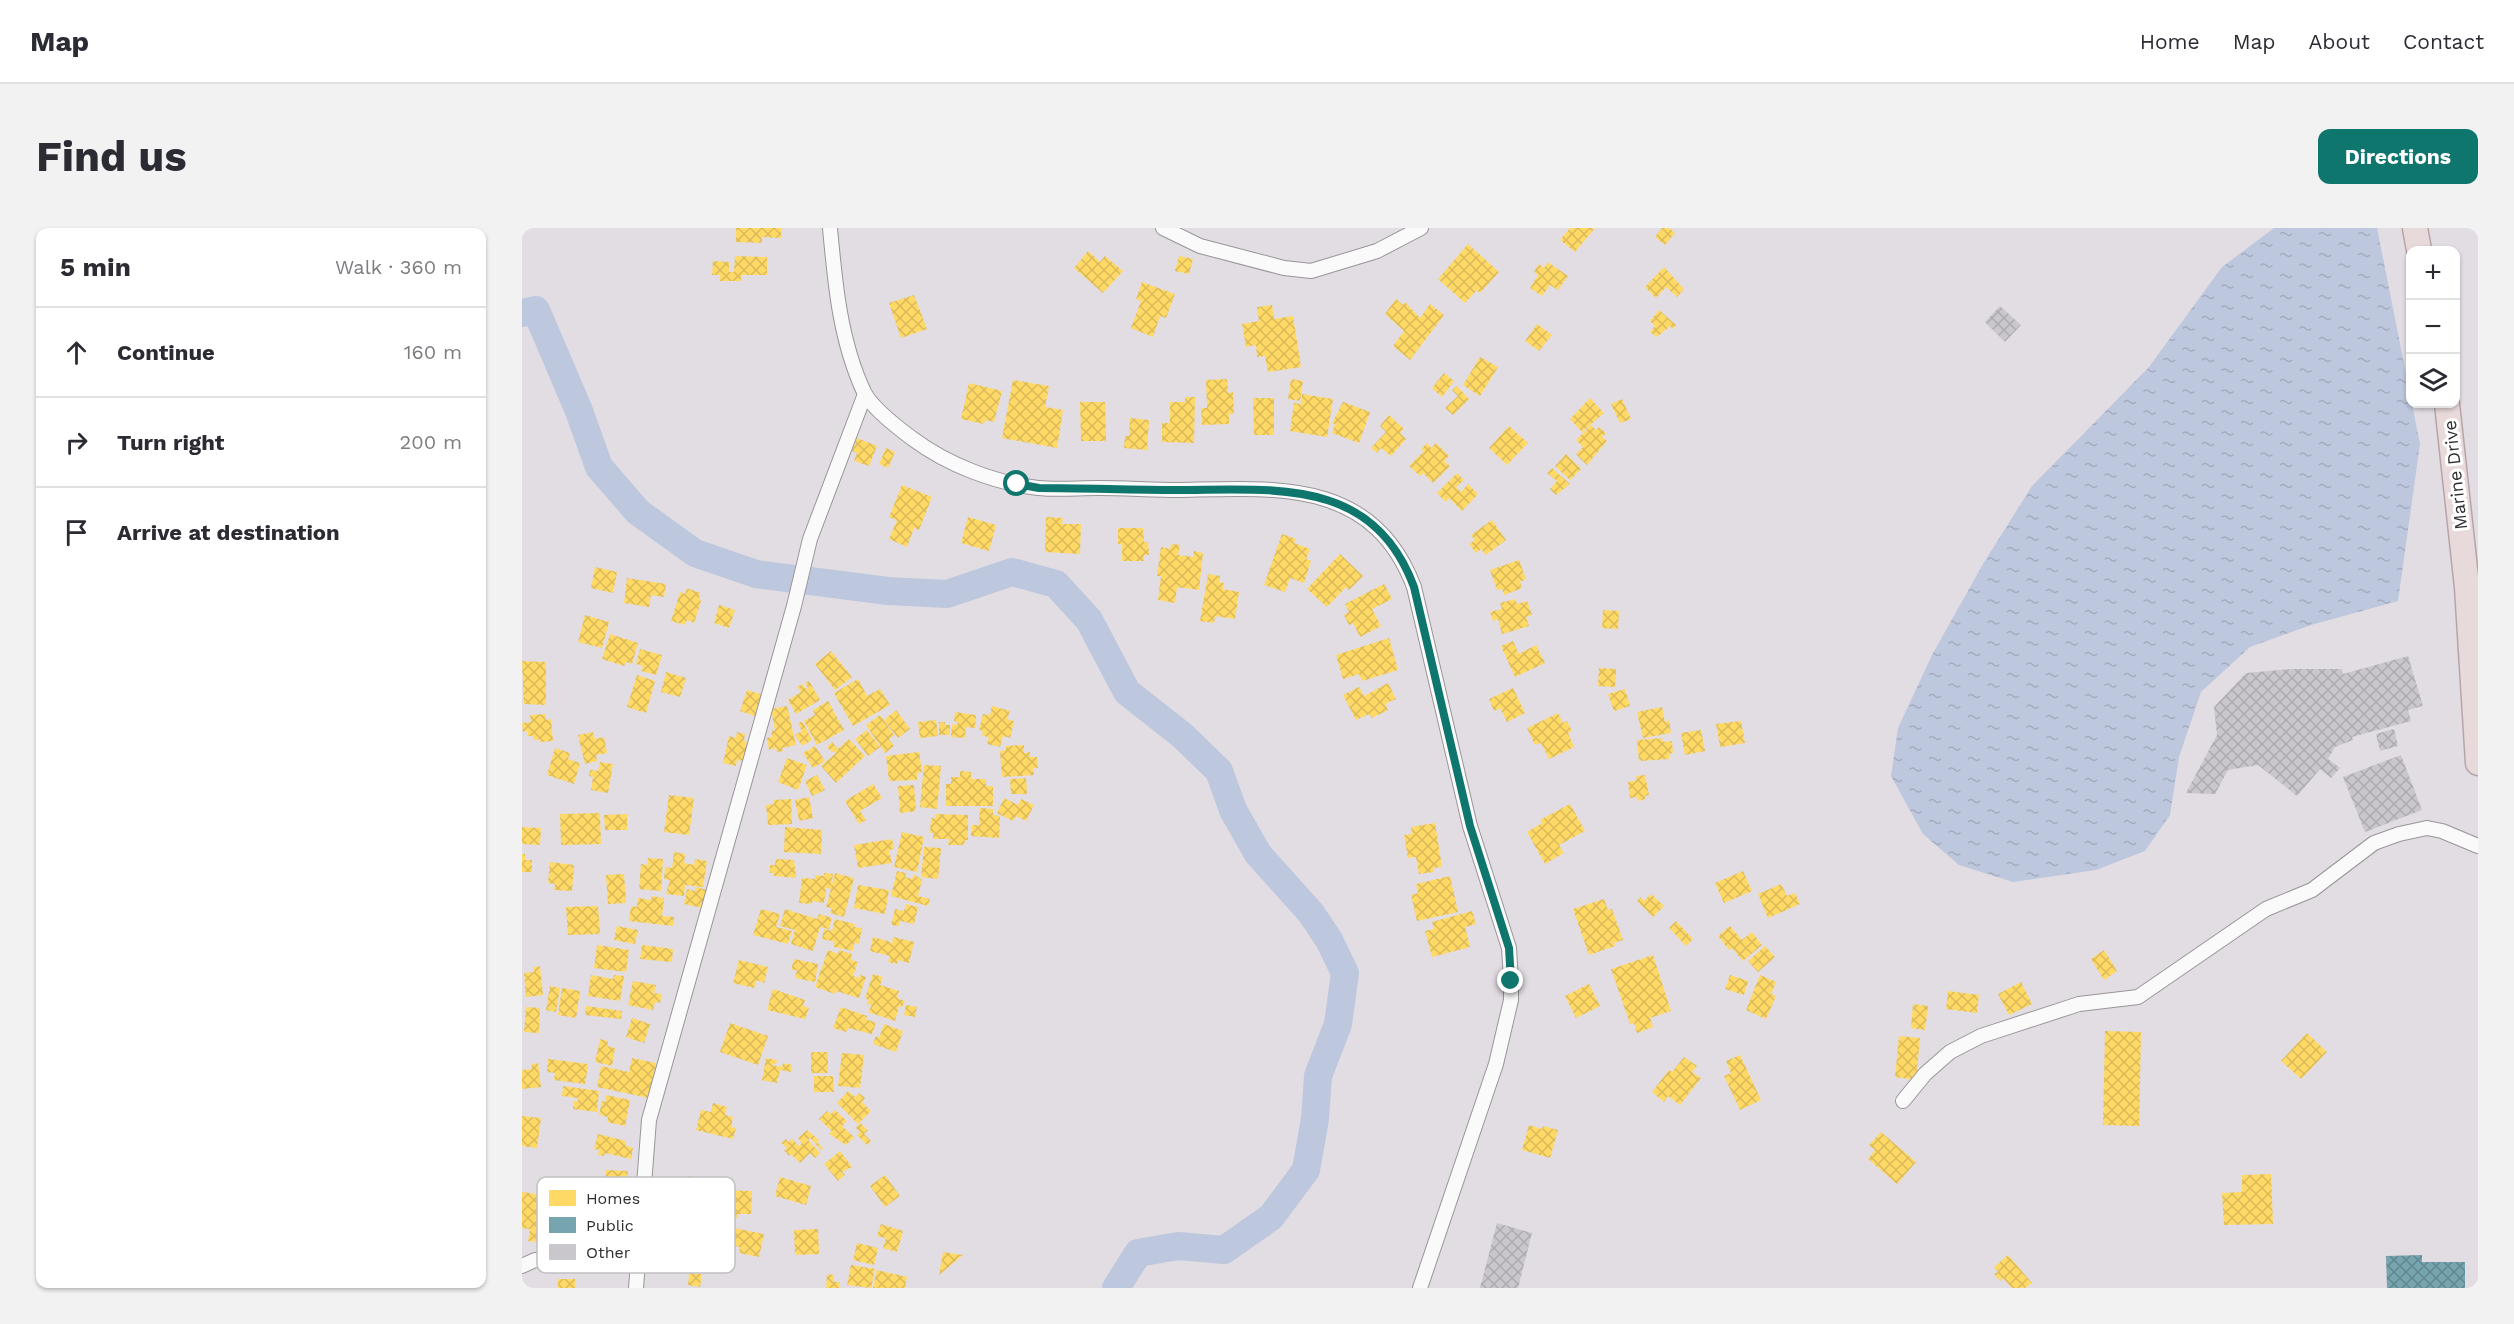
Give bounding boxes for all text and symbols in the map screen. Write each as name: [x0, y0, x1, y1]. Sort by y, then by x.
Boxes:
text: Map: [30, 25, 89, 58]
text: Home: [2140, 29, 2200, 54]
text: Map: [2233, 29, 2276, 54]
text: About: [2309, 29, 2370, 54]
text: Contact: [2403, 29, 2484, 54]
button: Directions: [2318, 129, 2478, 184]
text: Find us: [36, 132, 187, 181]
map controls: [2406, 246, 2460, 408]
button: +: [2406, 246, 2460, 300]
text: 5 min: [60, 252, 131, 282]
text: Walk · 360 m: [335, 255, 462, 279]
button: −: [2406, 300, 2460, 354]
icon: ahead: [60, 336, 93, 369]
text: Continue: [117, 340, 215, 365]
text: 160 m: [404, 340, 462, 364]
button: layers: [2406, 354, 2460, 408]
street label: Marine Drive: [2439, 419, 2471, 531]
icon: right: [60, 426, 93, 459]
text: Turn right: [117, 430, 224, 455]
text: 200 m: [400, 430, 462, 454]
route start: [1003, 470, 1029, 496]
icon: arrive: [60, 516, 93, 549]
text: Arrive at destination: [117, 520, 340, 545]
route end: [1497, 967, 1523, 993]
legend: [537, 1177, 735, 1273]
text: Homes: [586, 1189, 640, 1208]
text: Public: [586, 1216, 634, 1235]
text: Other: [586, 1243, 631, 1262]

